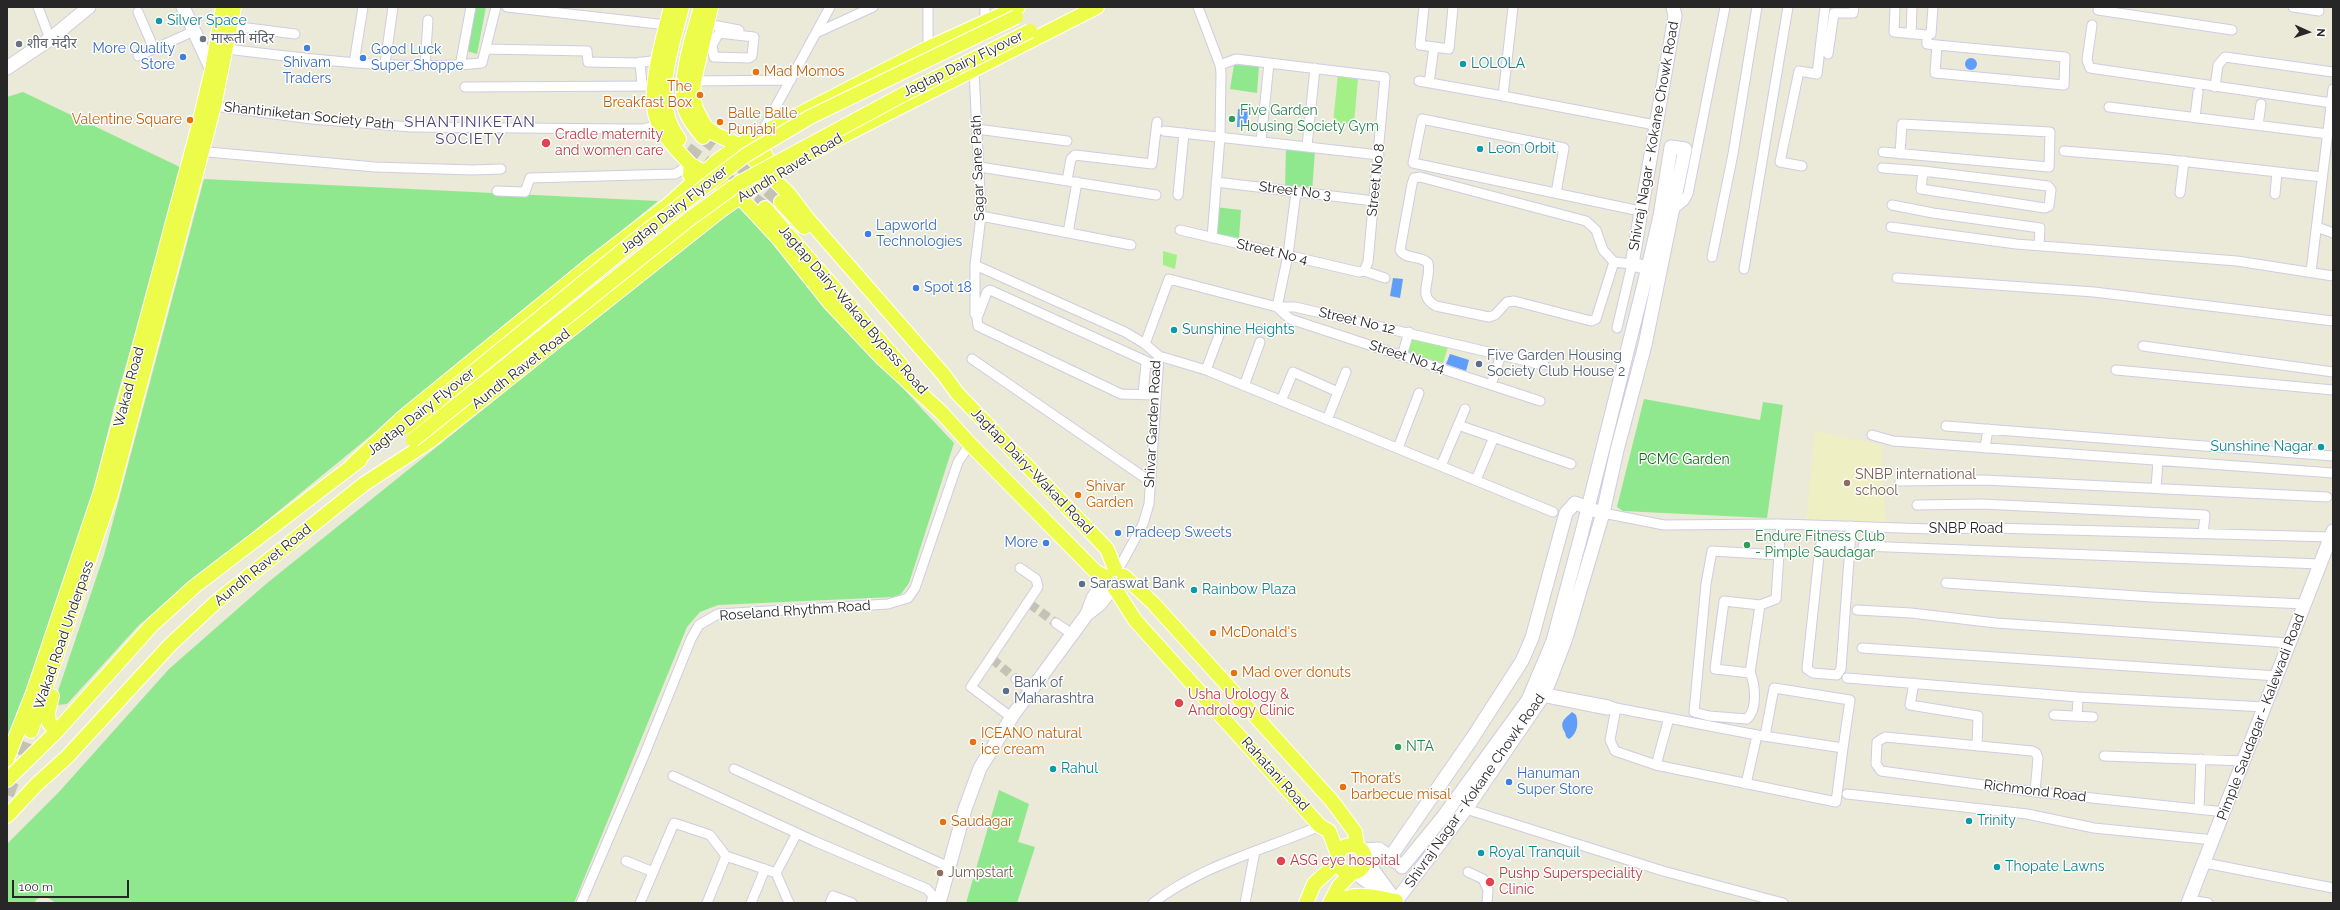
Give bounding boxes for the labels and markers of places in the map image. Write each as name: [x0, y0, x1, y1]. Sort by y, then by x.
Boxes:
place label: Silver Space: [167, 13, 247, 29]
marker: Silver Space: [154, 16, 164, 26]
place label: मारूती मंदिर: [211, 31, 274, 47]
marker: मारूती मंदिर: [198, 34, 208, 44]
place label: शीव मंदीर: [27, 36, 77, 52]
marker: शीव मंदीर: [14, 39, 24, 49]
place label: More Quality Store: [92, 41, 175, 74]
place label: Good Luck Super Shoppe: [371, 42, 464, 74]
marker: Shivam Traders: [302, 43, 312, 53]
marker: More Quality Store: [178, 52, 188, 62]
marker: Good Luck Super Shoppe: [358, 53, 368, 63]
place label: Shivam Traders: [283, 55, 331, 88]
place label: LOLOLA: [1471, 56, 1525, 72]
marker: LOLOLA: [1458, 59, 1468, 69]
place label: Mad Momos: [764, 64, 845, 80]
marker: Mad Momos: [751, 67, 761, 77]
place label: The Breakfast Box: [603, 79, 692, 112]
marker: The Breakfast Box: [695, 90, 705, 100]
place label: Five Garden Housing Society Gym: [1240, 103, 1379, 136]
place label: Balle Balle Punjabi: [728, 106, 797, 138]
place label: Valentine Square: [72, 112, 182, 128]
marker: Five Garden Housing Society Gym: [1227, 114, 1237, 124]
marker: Valentine Square: [185, 115, 195, 125]
marker: Balle Balle Punjabi: [715, 117, 725, 127]
place label: Cradle maternity and women care: [555, 127, 664, 160]
marker: Cradle maternity and women care: [540, 137, 552, 149]
place label: Leon Orbit: [1488, 141, 1556, 157]
marker: Leon Orbit: [1475, 144, 1485, 154]
place label: Lapworld Technologies: [876, 218, 962, 250]
marker: Lapworld Technologies: [863, 229, 873, 239]
place label: Spot 18: [924, 280, 972, 296]
marker: Spot 18: [911, 283, 921, 293]
place label: Sunshine Heights: [1182, 322, 1295, 338]
marker: Sunshine Heights: [1169, 325, 1179, 335]
place label: Five Garden Housing Society Club House 2: [1487, 348, 1625, 380]
marker: Five Garden Housing Society Club House 2: [1474, 359, 1484, 369]
place label: Sunshine Nagar: [2211, 439, 2313, 455]
marker: Sunshine Nagar: [2316, 442, 2326, 452]
place label: SNBP international school: [1855, 467, 1976, 500]
marker: SNBP international school: [1842, 478, 1852, 488]
place label: Shivar Garden: [1086, 479, 1133, 512]
marker: Shivar Garden: [1073, 490, 1083, 500]
place label: Pradeep Sweets: [1126, 525, 1232, 541]
marker: Pradeep Sweets: [1113, 528, 1123, 538]
place label: Endure Fitness Club - Pimple Saudagar: [1755, 529, 1885, 562]
place label: More: [1005, 535, 1038, 551]
marker: More: [1041, 538, 1051, 548]
marker: Endure Fitness Club - Pimple Saudagar: [1742, 540, 1752, 550]
place label: Saraswat Bank: [1090, 576, 1185, 592]
marker: Saraswat Bank: [1077, 579, 1087, 589]
place label: Rainbow Plaza: [1202, 582, 1296, 598]
marker: Rainbow Plaza: [1189, 585, 1199, 595]
place label: McDonald's: [1221, 625, 1297, 641]
marker: McDonald's: [1208, 628, 1218, 638]
place label: Mad over donuts: [1242, 665, 1351, 681]
marker: Mad over donuts: [1229, 668, 1239, 678]
place label: Bank of Maharashtra: [1014, 675, 1094, 708]
marker: Bank of Maharashtra: [1001, 686, 1011, 696]
place label: Usha Urology & Andrology Clinic: [1188, 687, 1295, 720]
marker: Usha Urology & Andrology Clinic: [1173, 697, 1185, 709]
place label: ICEANO natural ice cream: [981, 726, 1082, 758]
marker: ICEANO natural ice cream: [968, 737, 978, 747]
place label: NTA: [1406, 739, 1434, 755]
marker: NTA: [1393, 742, 1403, 752]
place label: Rahul: [1061, 761, 1098, 777]
marker: Rahul: [1048, 764, 1058, 774]
place label: Hanuman Super Store: [1517, 766, 1593, 798]
place label: Thorat’s barbecue misal: [1351, 771, 1451, 804]
marker: Hanuman Super Store: [1504, 777, 1514, 787]
marker: Thorat’s barbecue misal: [1338, 782, 1348, 792]
place label: Trinity: [1977, 813, 2016, 829]
place label: Saudagar: [951, 814, 1013, 830]
marker: Trinity: [1964, 816, 1974, 826]
marker: Saudagar: [938, 817, 948, 827]
place label: Royal Tranquil: [1489, 845, 1580, 861]
marker: Royal Tranquil: [1476, 848, 1486, 858]
place label: ASG eye hospital: [1290, 853, 1400, 869]
marker: ASG eye hospital: [1275, 855, 1287, 867]
place label: Thopate Lawns: [2005, 859, 2104, 875]
marker: Thopate Lawns: [1992, 862, 2002, 872]
place label: Jumpstart: [948, 865, 1013, 881]
place label: Pushp Superspeciality Clinic: [1499, 866, 1643, 898]
marker: Jumpstart: [935, 868, 945, 878]
marker: Pushp Superspeciality Clinic: [1484, 876, 1496, 888]

